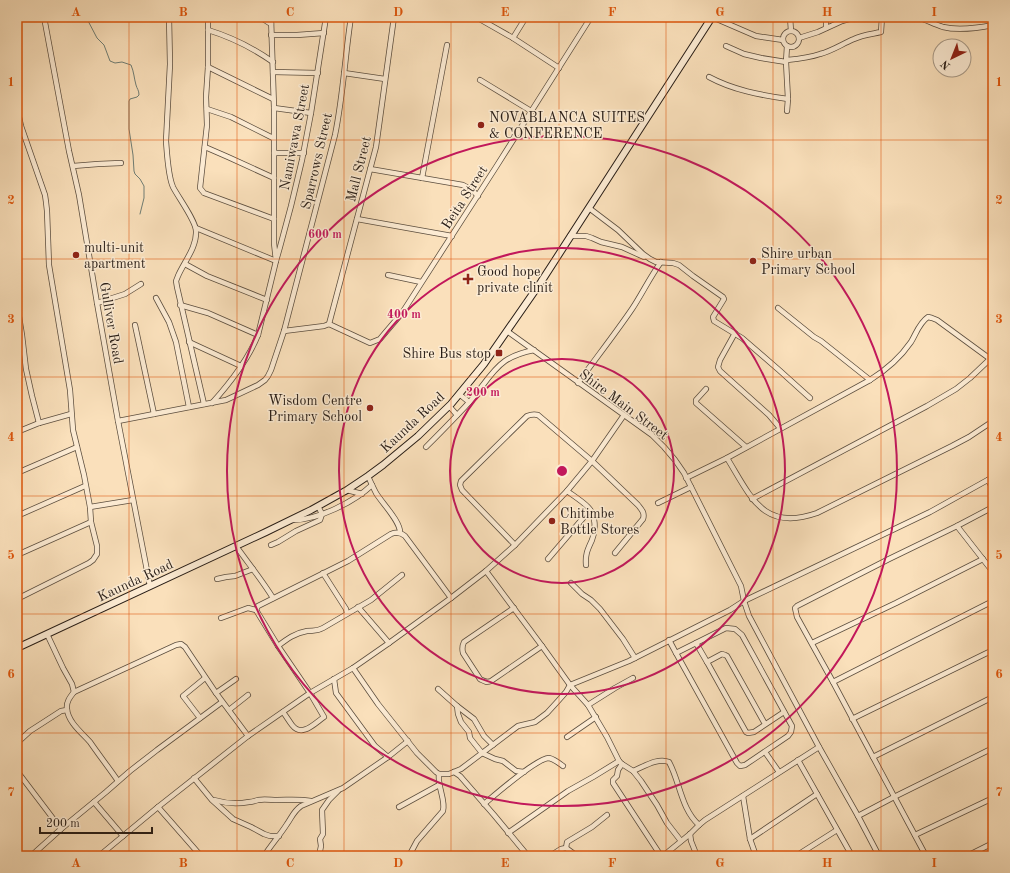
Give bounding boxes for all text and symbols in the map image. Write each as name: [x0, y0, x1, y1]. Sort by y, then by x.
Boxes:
text: A: [71, 6, 81, 19]
text: B: [178, 6, 188, 19]
text: C: [286, 6, 294, 19]
text: D: [393, 6, 403, 19]
text: E: [501, 6, 510, 19]
text: F: [608, 6, 617, 19]
text: G: [715, 6, 725, 19]
text: H: [822, 6, 833, 19]
text: I: [931, 6, 937, 19]
north arrow: [932, 38, 972, 78]
text: N: [939, 57, 953, 71]
text: 1: [7, 76, 15, 89]
text: 1: [995, 76, 1003, 89]
street label: Namiwawa Street: [278, 83, 312, 192]
street label: Sparrows Street: [299, 111, 335, 211]
place label: NOVABLANCA SUITES & CONFERENCE: [489, 111, 645, 141]
marker: NOVABLANCA SUITES & CONFERENCE: [476, 120, 486, 130]
street label: Mall Street: [344, 135, 374, 204]
street label: Beita Street: [439, 163, 491, 232]
text: 2: [7, 194, 15, 207]
text: 2: [995, 194, 1003, 207]
text: 600 m: [308, 229, 342, 241]
place label: multi-unit apartment: [84, 241, 146, 271]
place label: Shire urban Primary School: [761, 247, 855, 277]
marker: multi-unit apartment: [71, 250, 81, 260]
marker: Shire urban Primary School: [748, 256, 758, 266]
place label: Good hope private clinit: [477, 265, 553, 295]
marker: Good hope private clinit: [462, 273, 474, 285]
street label: Gulliver Road: [97, 281, 125, 365]
text: 400 m: [387, 309, 421, 321]
text: 3: [7, 313, 15, 326]
text: 3: [995, 313, 1003, 326]
place label: Shire Bus stop: [403, 347, 491, 361]
marker: Shire Bus stop: [494, 348, 504, 358]
street label: Shire Main Street: [576, 367, 670, 443]
text: 200 m: [466, 387, 500, 399]
street label: Kaunda Road: [378, 390, 447, 456]
place label: Wisdom Centre Primary School: [268, 394, 362, 424]
marker: Wisdom Centre Primary School: [365, 403, 375, 413]
text: 4: [7, 431, 15, 444]
text: 4: [995, 431, 1003, 444]
centre of rings: [555, 464, 569, 478]
place label: Chitimbe Bottle Stores: [560, 507, 639, 537]
marker: Chitimbe Bottle Stores: [547, 516, 557, 526]
text: 5: [7, 549, 15, 562]
text: 5: [995, 549, 1003, 562]
street label: Kaunda Road: [95, 557, 175, 605]
text: 6: [7, 668, 15, 681]
text: 6: [995, 668, 1003, 681]
text: 7: [7, 786, 15, 799]
text: 7: [995, 786, 1003, 799]
scale bar: [40, 809, 152, 835]
text: 200 m: [46, 818, 80, 830]
text: A: [71, 857, 81, 870]
text: B: [178, 857, 188, 870]
text: C: [286, 857, 294, 870]
text: D: [393, 857, 403, 870]
text: E: [501, 857, 510, 870]
text: F: [608, 857, 617, 870]
text: G: [715, 857, 725, 870]
text: H: [822, 857, 833, 870]
text: I: [931, 857, 937, 870]

